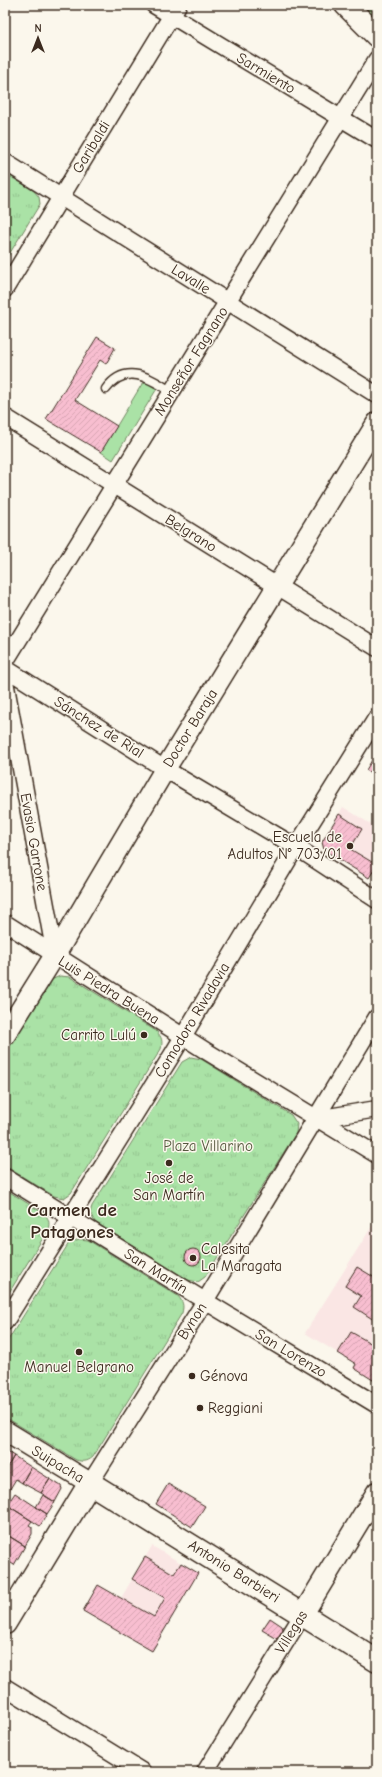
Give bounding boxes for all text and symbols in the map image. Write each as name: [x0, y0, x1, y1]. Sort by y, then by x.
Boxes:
north arrow: [18, 18, 58, 58]
text: N: [34, 22, 42, 35]
street label: Sarmiento: [233, 48, 299, 98]
street label: Garibaldi: [68, 117, 114, 177]
street label: Lavalle: [168, 260, 214, 298]
street label: Monseñor Fagnano: [150, 303, 232, 419]
street label: Belgrano: [162, 510, 220, 556]
street label: Doctor Baraja: [159, 685, 221, 771]
street label: Sánchez de Rial: [51, 692, 147, 762]
street label: Evasio Garrone: [17, 792, 52, 893]
place label: Escuela de Adultos N° 703/01: [227, 828, 342, 863]
marker: Escuela de Adultos N° 703/01: [345, 841, 355, 851]
street label: Luis Piedra Buena: [55, 952, 163, 1028]
street label: Comodoro Rivadavia: [151, 959, 233, 1081]
place label: Carrito Lulú: [61, 1026, 136, 1044]
marker: Carrito Lulú: [139, 1030, 149, 1040]
park label: Plaza Villarino: [163, 1137, 253, 1155]
marker: José de San Martín: [164, 1158, 174, 1168]
place label: José de San Martín: [133, 1169, 205, 1204]
district label: Carmen de Patagones: [27, 1199, 117, 1243]
place label: Calesita La Maragata: [201, 1240, 282, 1275]
street label: San Martín: [121, 1244, 191, 1298]
marker: Calesita La Maragata: [188, 1253, 198, 1263]
street label: Bynon: [173, 1299, 211, 1343]
street label: San Lorenzo: [252, 1325, 330, 1381]
marker: Manuel Belgrano: [74, 1347, 84, 1357]
place label: Manuel Belgrano: [24, 1358, 134, 1376]
place label: Génova: [200, 1367, 248, 1385]
marker: Génova: [187, 1371, 197, 1381]
place label: Reggiani: [208, 1399, 263, 1417]
marker: Reggiani: [195, 1403, 205, 1413]
street label: Suipacha: [28, 1441, 88, 1487]
street label: Antonio Barbieri: [185, 1536, 283, 1606]
street label: Villegas: [271, 1607, 311, 1657]

